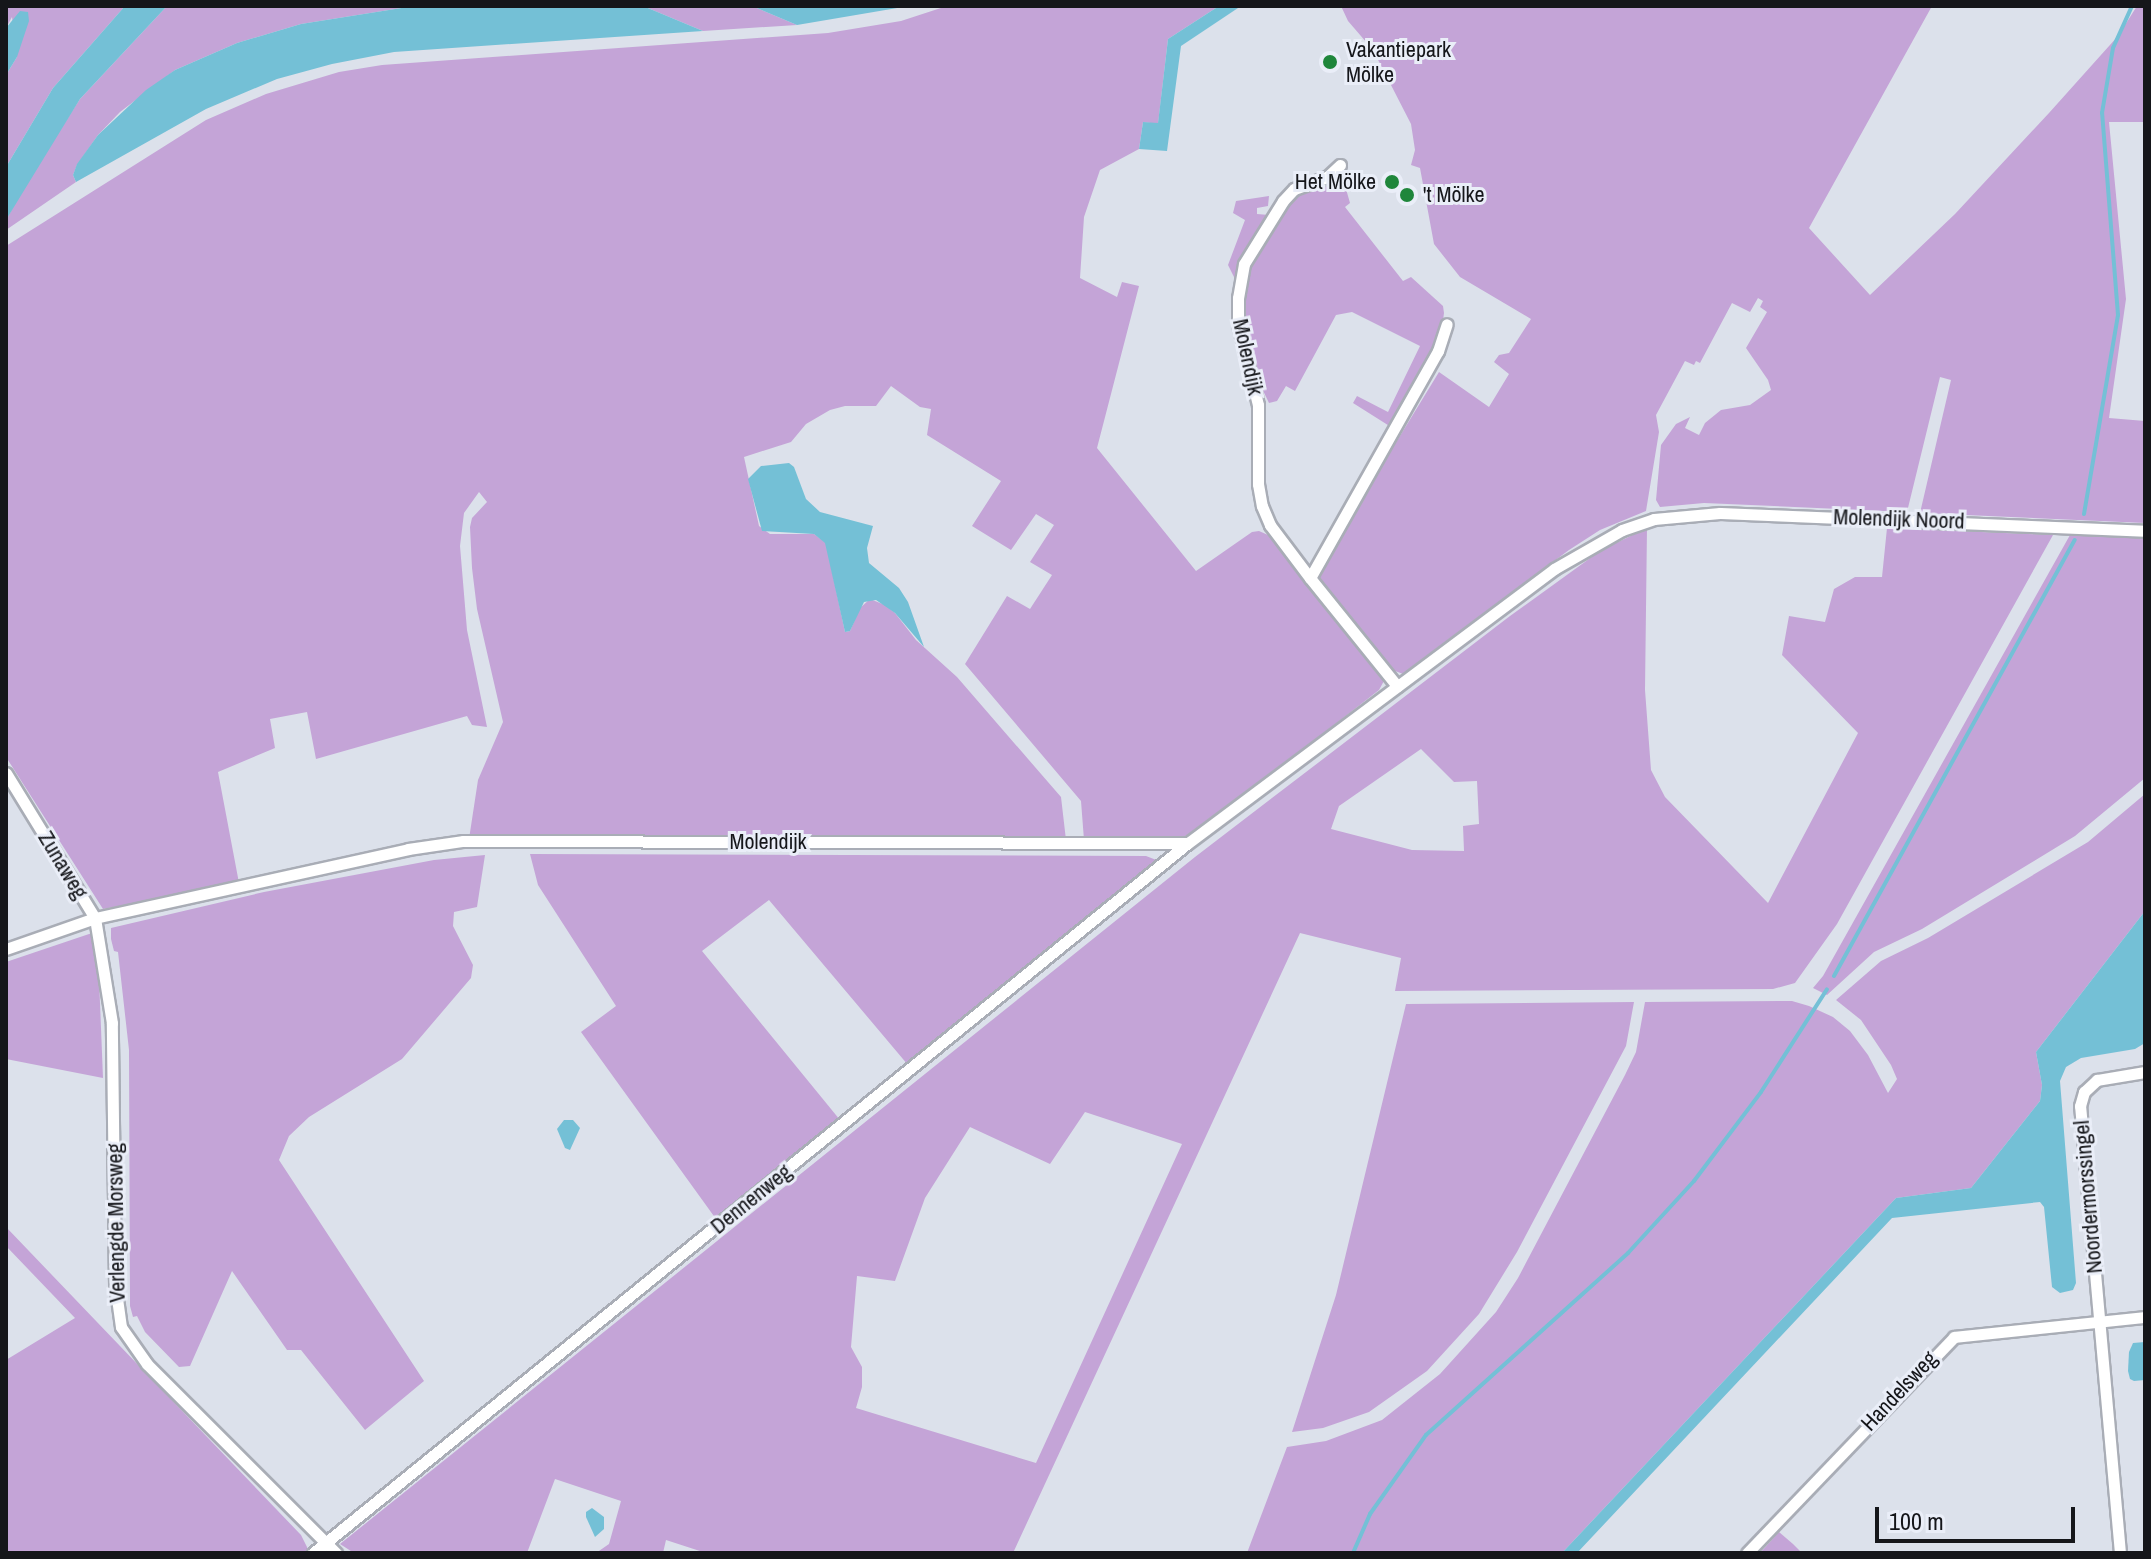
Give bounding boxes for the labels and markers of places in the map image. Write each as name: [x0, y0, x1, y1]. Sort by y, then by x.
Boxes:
place label: Vakantiepark Mölke: [1346, 36, 1451, 88]
marker: Vakantiepark Mölke: [1321, 53, 1339, 71]
place label: Het Mölke: [1295, 169, 1376, 195]
marker: Het Mölke: [1383, 173, 1401, 191]
place label: 't Mölke: [1423, 182, 1485, 208]
marker: 't Mölke: [1398, 186, 1416, 204]

